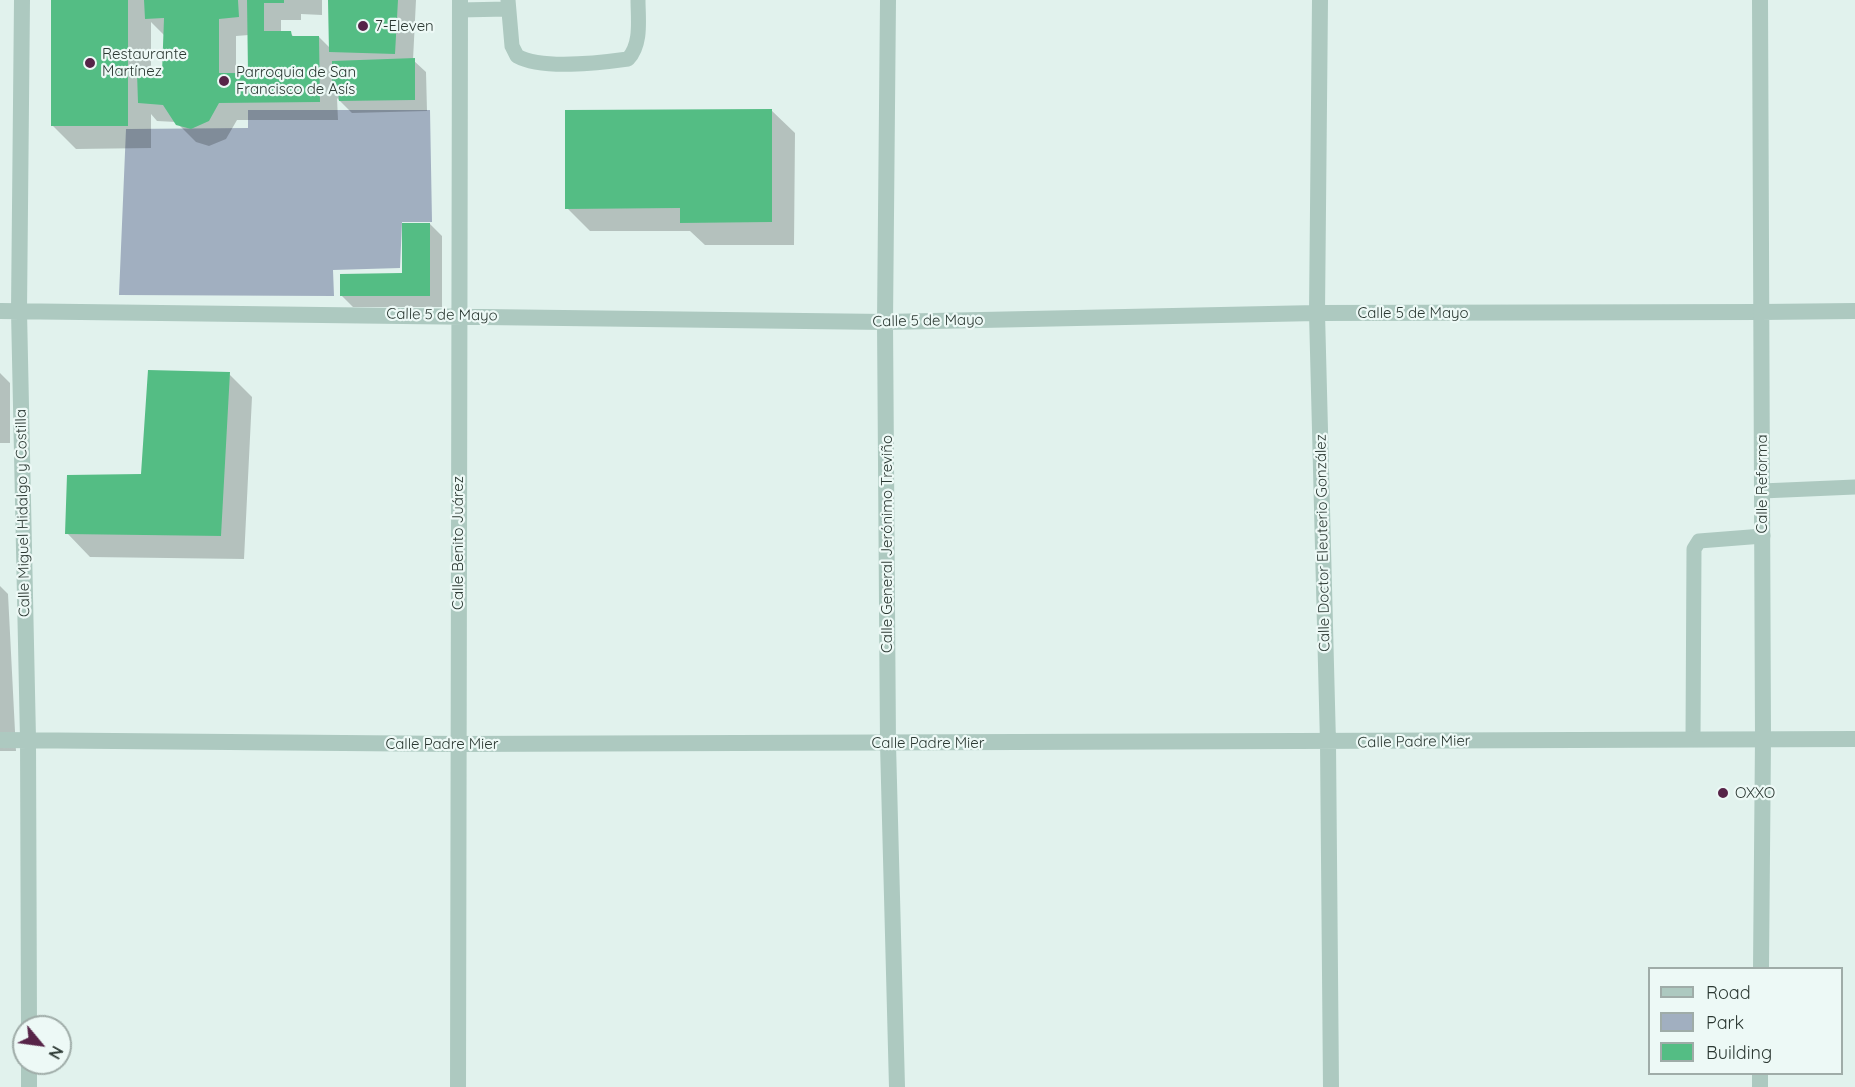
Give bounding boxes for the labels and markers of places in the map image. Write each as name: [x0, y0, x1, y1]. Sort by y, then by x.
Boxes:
place label: 7-Eleven: [375, 17, 434, 35]
marker: 7-Eleven: [356, 19, 370, 33]
place label: Restaurante Martínez: [102, 45, 187, 80]
marker: Restaurante Martínez: [83, 56, 97, 70]
place label: Parroquia de San Francisco de Asís: [236, 63, 356, 98]
marker: Parroquia de San Francisco de Asís: [217, 74, 231, 88]
place label: OXXO: [1735, 784, 1775, 802]
marker: OXXO: [1716, 786, 1730, 800]

